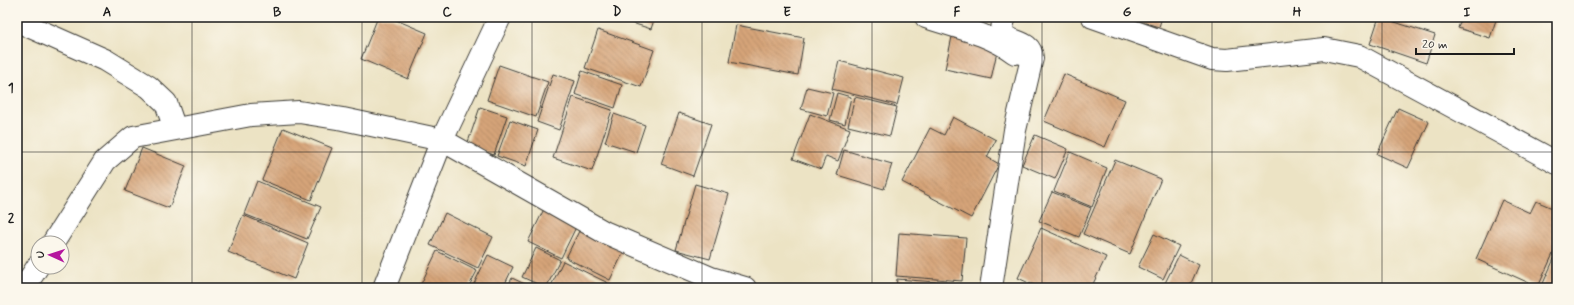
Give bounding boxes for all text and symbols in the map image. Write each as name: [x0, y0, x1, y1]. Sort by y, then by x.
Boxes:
text: A: [103, 4, 111, 21]
text: B: [273, 4, 282, 21]
text: C: [442, 4, 452, 21]
text: D: [613, 4, 622, 21]
text: E: [783, 4, 791, 21]
text: F: [954, 4, 961, 21]
text: G: [1123, 4, 1132, 21]
text: H: [1293, 4, 1302, 21]
text: I: [1464, 4, 1471, 21]
scale bar: [1416, 30, 1514, 56]
text: 20 m: [1422, 37, 1448, 53]
text: 1: [8, 80, 14, 97]
text: 2: [8, 210, 15, 227]
north arrow: [30, 235, 70, 275]
text: U: [34, 251, 48, 258]

